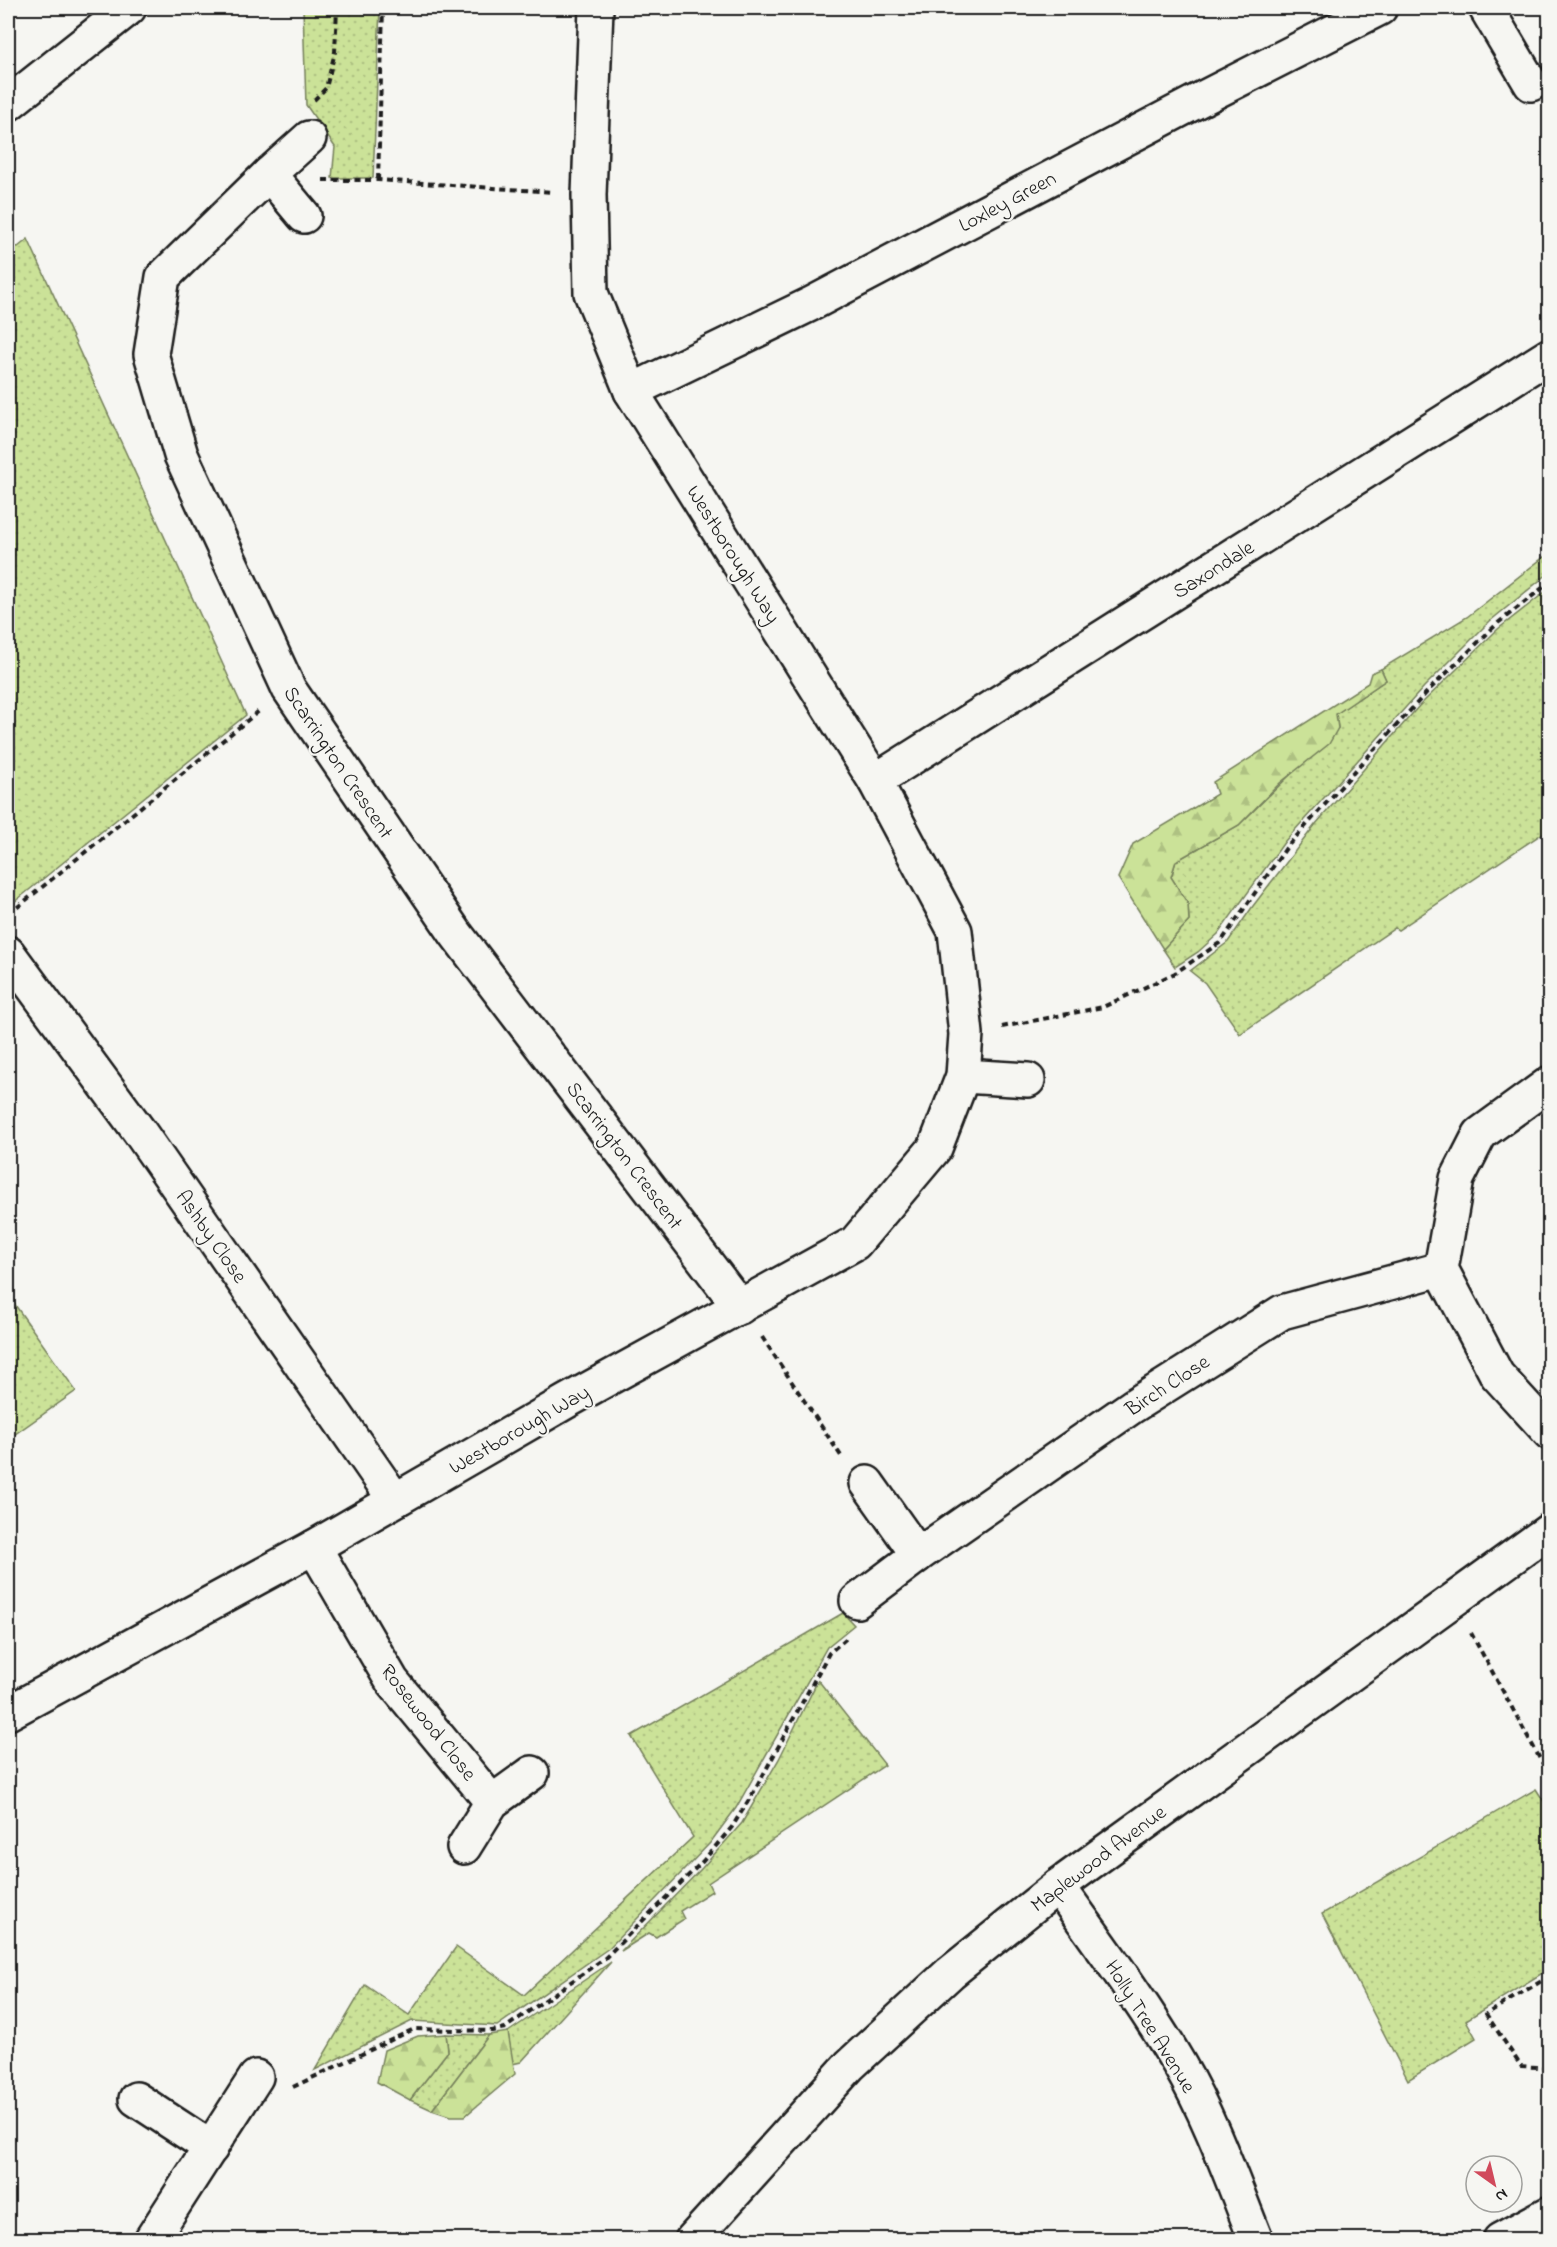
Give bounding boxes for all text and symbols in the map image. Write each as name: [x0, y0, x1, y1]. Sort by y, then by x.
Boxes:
street label: Loxley Green: [954, 164, 1063, 243]
street label: Westborough Way: [676, 480, 787, 631]
street label: Saxondale: [1168, 534, 1261, 608]
street label: Scarrington Crescent: [273, 681, 400, 847]
street label: Scarrington Crescent: [556, 1076, 689, 1238]
street label: Ashby Close: [166, 1184, 254, 1291]
street label: Birch Close: [1119, 1348, 1217, 1426]
street label: Westborough Way: [444, 1378, 597, 1485]
street label: Rosewood Close: [372, 1658, 483, 1789]
street label: Maplewood Avenue: [1025, 1798, 1174, 1921]
street label: Holly Tree Avenue: [1095, 1955, 1203, 2101]
north arrow: [1464, 2154, 1524, 2214]
text: N: [1490, 2182, 1512, 2208]

